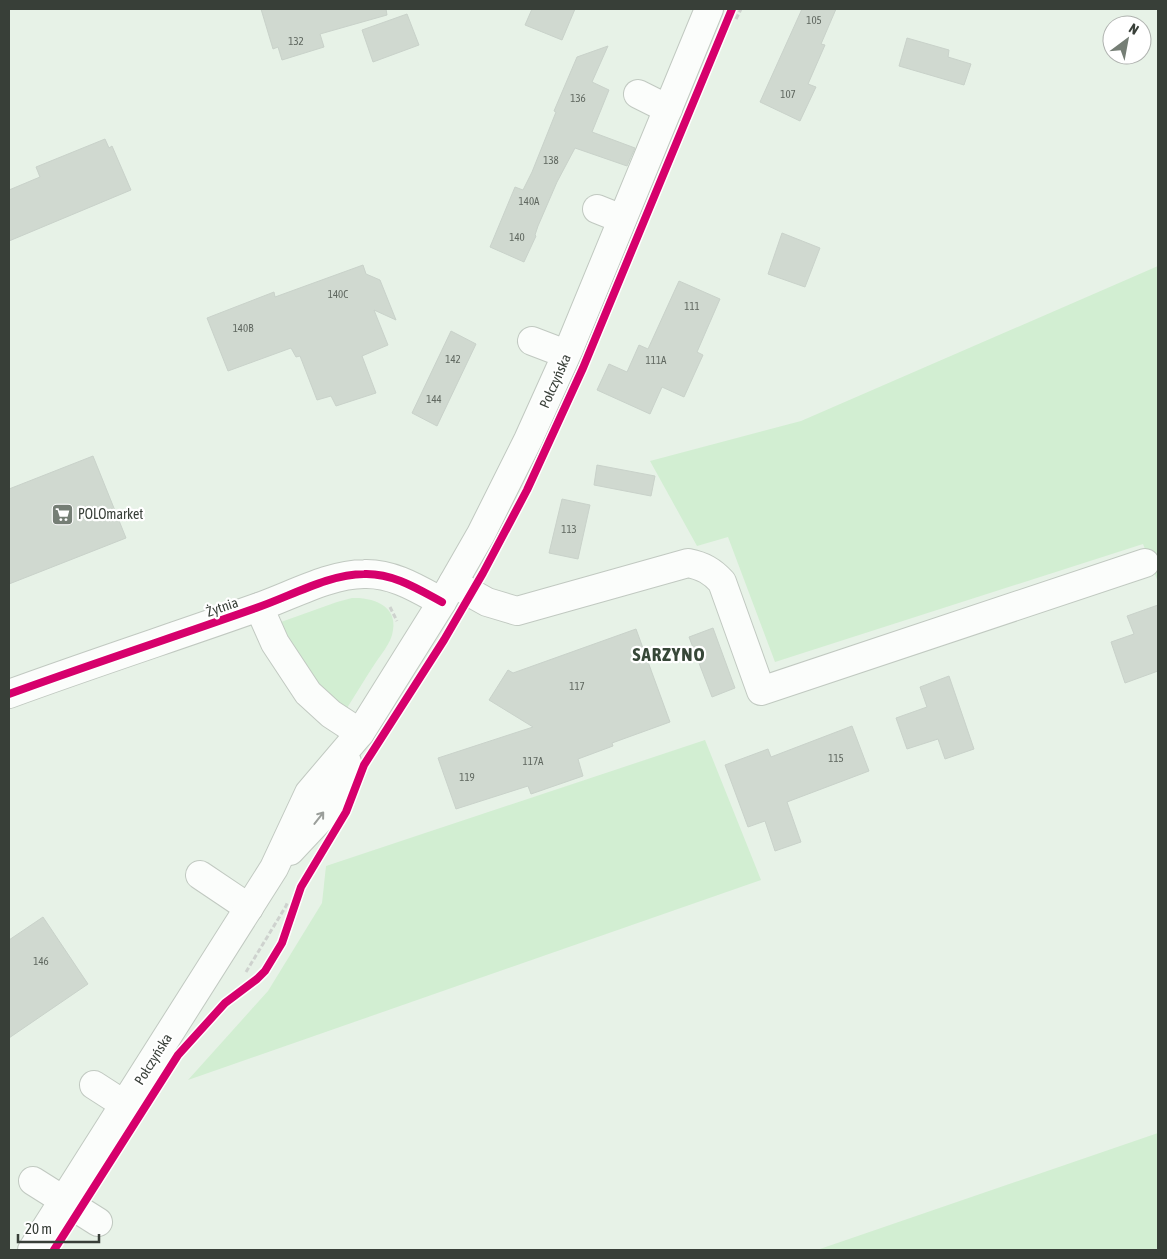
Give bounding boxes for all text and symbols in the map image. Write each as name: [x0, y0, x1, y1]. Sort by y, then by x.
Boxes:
house number: 105: [806, 14, 822, 26]
north arrow: [1102, 15, 1152, 65]
text: N: [1126, 20, 1142, 38]
house number: 132: [288, 35, 304, 47]
house number: 107: [780, 88, 796, 100]
house number: 136: [570, 92, 586, 104]
house number: 138: [543, 154, 559, 166]
house number: 140A: [519, 195, 540, 207]
house number: 140: [509, 231, 525, 243]
house number: 140C: [328, 288, 348, 300]
house number: 111: [684, 300, 700, 312]
house number: 140B: [233, 322, 254, 334]
street label: Połczyńska: [536, 352, 574, 410]
house number: 142: [445, 353, 461, 365]
house number: 111A: [646, 354, 667, 366]
house number: 144: [426, 393, 442, 405]
supermarket icon: POLOmarket: [50, 502, 74, 526]
place label: POLOmarket: [78, 506, 143, 522]
house number: 113: [561, 523, 577, 535]
street label: Żytnia: [204, 594, 240, 620]
district label: SARZYNO: [632, 643, 706, 665]
house number: 117: [569, 680, 585, 692]
house number: 115: [828, 752, 844, 764]
house number: 117A: [523, 755, 544, 767]
house number: 119: [459, 771, 475, 783]
one-way arrow: [313, 812, 324, 825]
house number: 146: [33, 955, 49, 967]
street label: Połczyńska: [131, 1030, 175, 1088]
scale bar: [18, 1212, 99, 1244]
text: 20 m: [25, 1220, 52, 1237]

